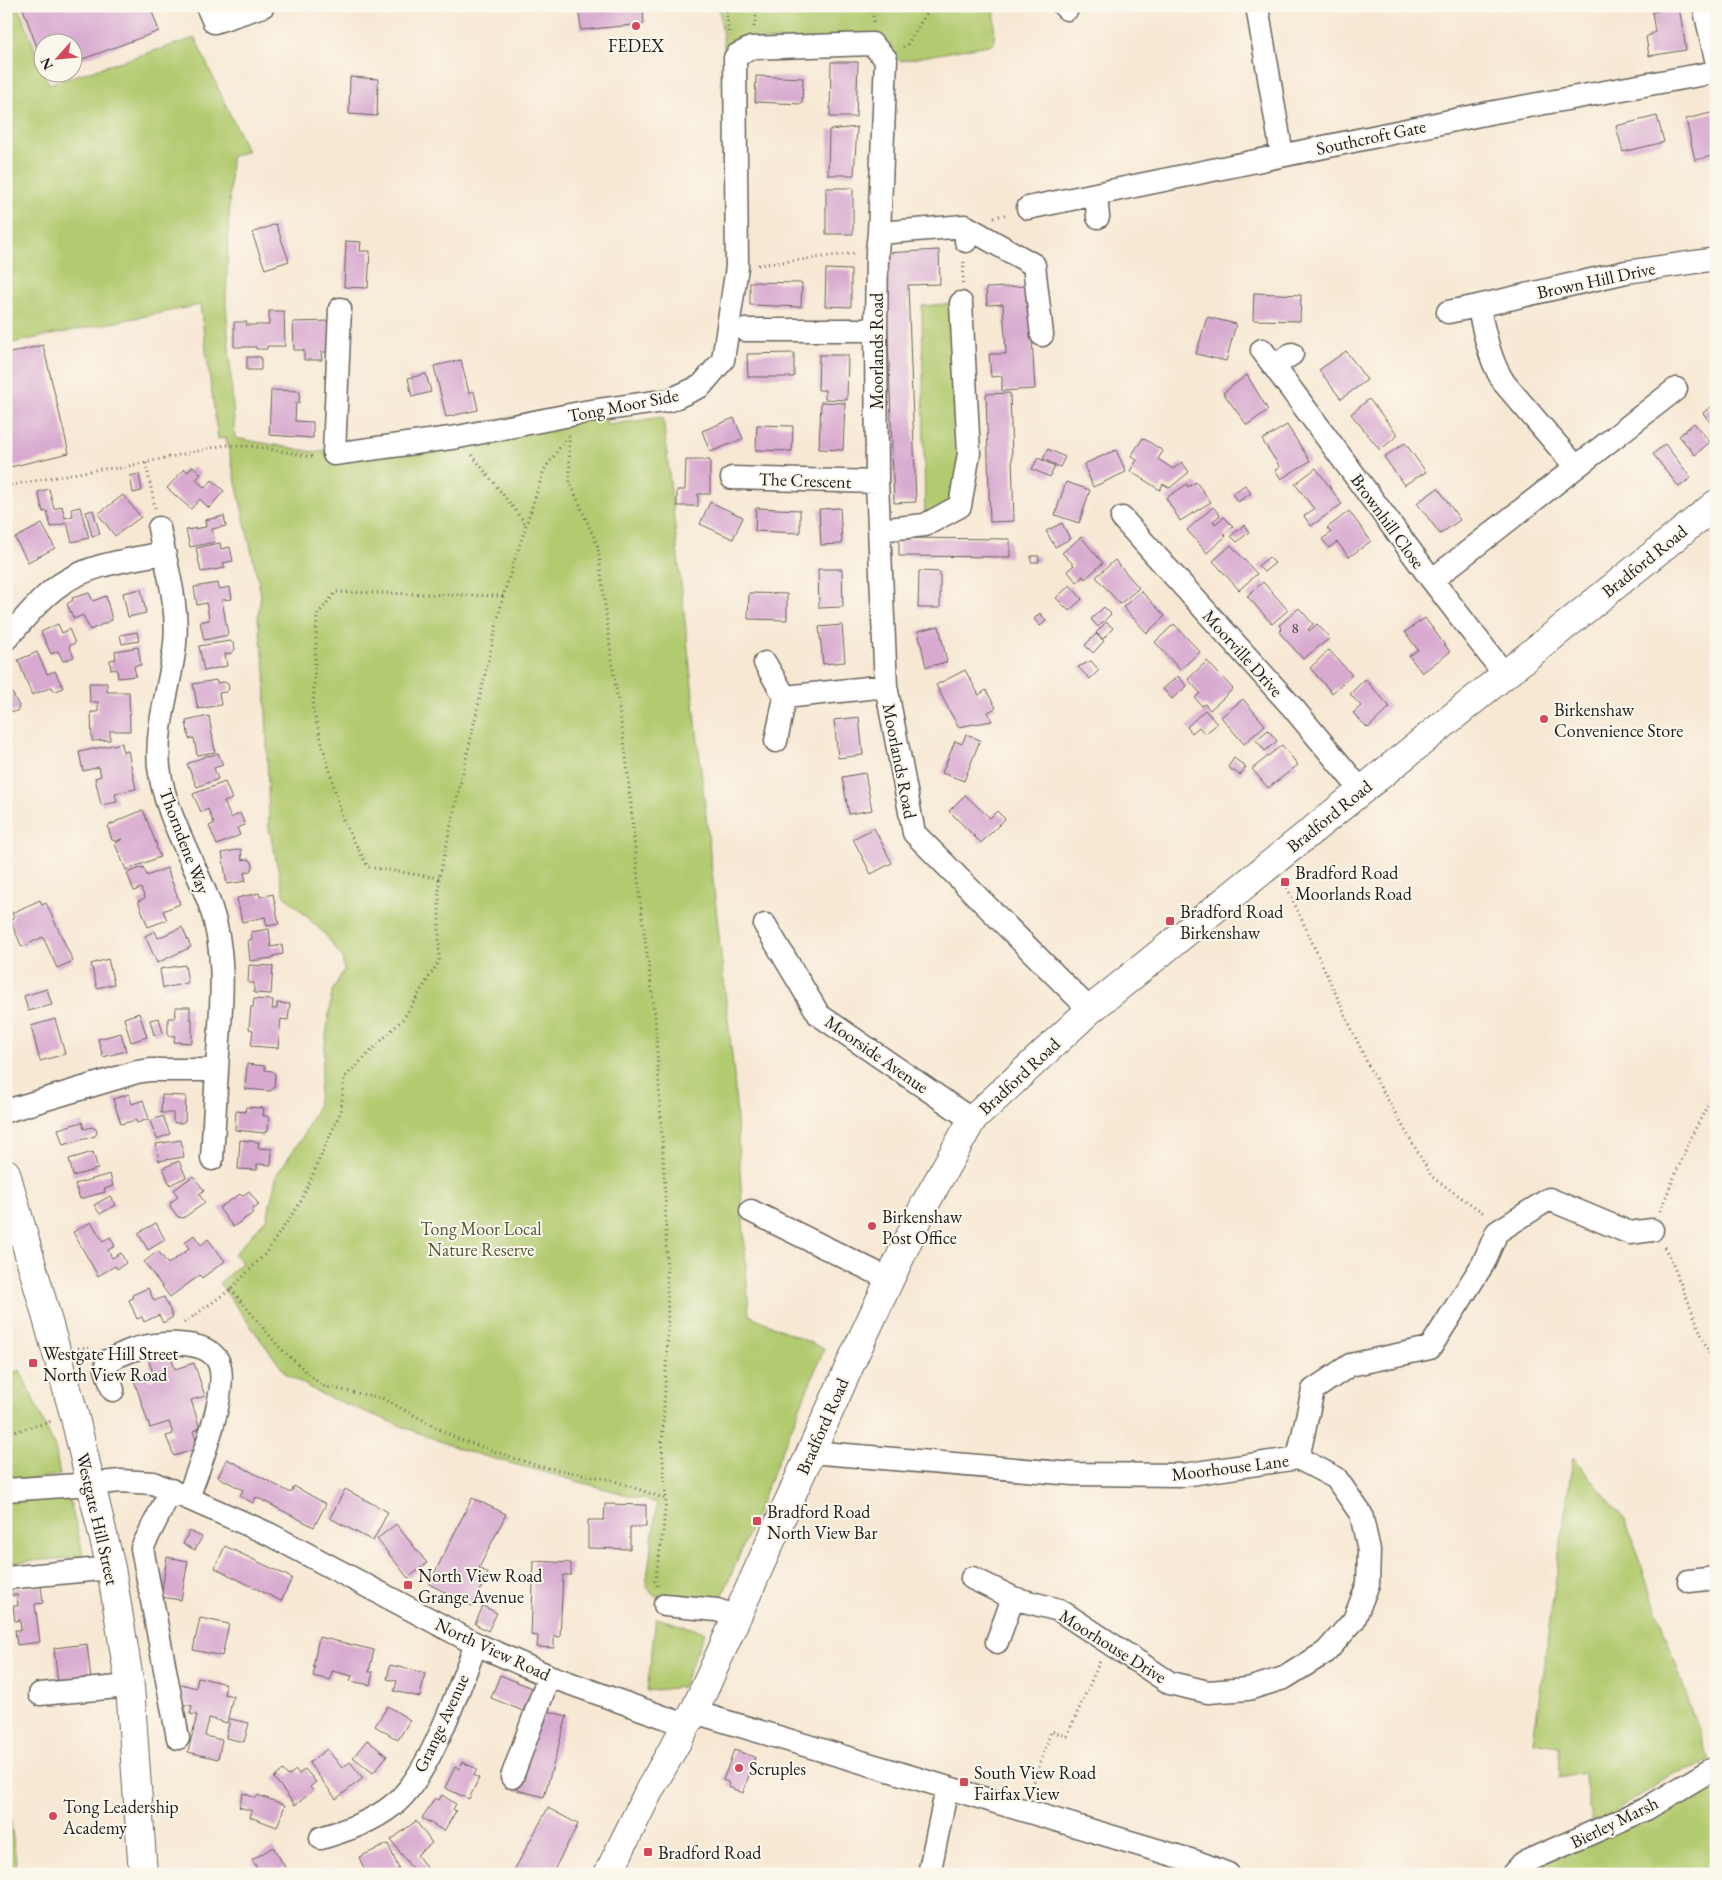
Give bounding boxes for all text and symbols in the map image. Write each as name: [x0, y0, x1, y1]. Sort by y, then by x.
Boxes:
marker: FEDEX: [630, 20, 642, 32]
north arrow: [32, 32, 82, 82]
place label: FEDEX: [608, 34, 664, 57]
text: N: [36, 54, 57, 73]
street label: Southcroft Gate: [1314, 114, 1428, 160]
street label: Brown Hill Drive: [1535, 256, 1657, 304]
street label: Moorlands Road: [865, 292, 888, 409]
street label: Tong Moor Side: [566, 383, 680, 427]
street label: The Crescent: [758, 467, 852, 493]
street label: Brownhill Close: [1346, 469, 1430, 573]
street label: Bradford Road: [1597, 519, 1692, 602]
street label: Moorville Drive: [1198, 605, 1288, 701]
house number: 8: [1291, 618, 1299, 637]
place label: Birkenshaw Convenience Store: [1554, 698, 1683, 742]
street label: Moorlands Road: [878, 701, 923, 821]
marker: Birkenshaw Convenience Store: [1538, 713, 1550, 725]
street label: Bradford Road: [1282, 774, 1377, 857]
street label: Thorndene Way: [154, 785, 216, 897]
place label: Bradford Road Moorlands Road: [1295, 861, 1413, 905]
marker: Bradford Road Moorlands Road: [1279, 876, 1291, 888]
place label: Bradford Road Birkenshaw: [1180, 900, 1284, 944]
marker: Bradford Road Birkenshaw: [1164, 915, 1176, 927]
street label: Moorside Avenue: [821, 1010, 933, 1098]
street label: Bradford Road: [973, 1032, 1065, 1120]
place label: Birkenshaw Post Office: [882, 1205, 963, 1249]
park label: Tong Moor Local Nature Reserve: [420, 1217, 542, 1261]
marker: Birkenshaw Post Office: [866, 1220, 878, 1232]
place label: Westgate Hill Street North View Road: [43, 1342, 179, 1386]
marker: Westgate Hill Street North View Road: [27, 1357, 39, 1369]
street label: Bradford Road: [790, 1373, 854, 1478]
street label: Moorhouse Lane: [1170, 1448, 1290, 1486]
street label: Westgate Hill Street: [72, 1451, 124, 1588]
place label: Bradford Road North View Bar: [767, 1500, 878, 1544]
marker: Bradford Road North View Bar: [751, 1515, 763, 1527]
place label: North View Road Grange Avenue: [418, 1564, 543, 1608]
marker: North View Road Grange Avenue: [402, 1579, 414, 1591]
street label: Moorhouse Drive: [1055, 1604, 1171, 1688]
street label: North View Road: [432, 1612, 555, 1686]
street label: Grange Avenue: [408, 1670, 474, 1776]
place label: Scruples: [749, 1757, 806, 1780]
place label: South View Road Fairfax View: [974, 1761, 1097, 1805]
marker: Scruples: [733, 1762, 745, 1774]
marker: South View Road Fairfax View: [958, 1776, 970, 1788]
street label: Bierley Marsh: [1566, 1791, 1662, 1853]
place label: Tong Leadership Academy: [62, 1795, 179, 1839]
marker: Tong Leadership Academy: [47, 1810, 59, 1822]
place label: Bradford Road: [658, 1841, 762, 1864]
marker: Bradford Road: [642, 1846, 654, 1858]

